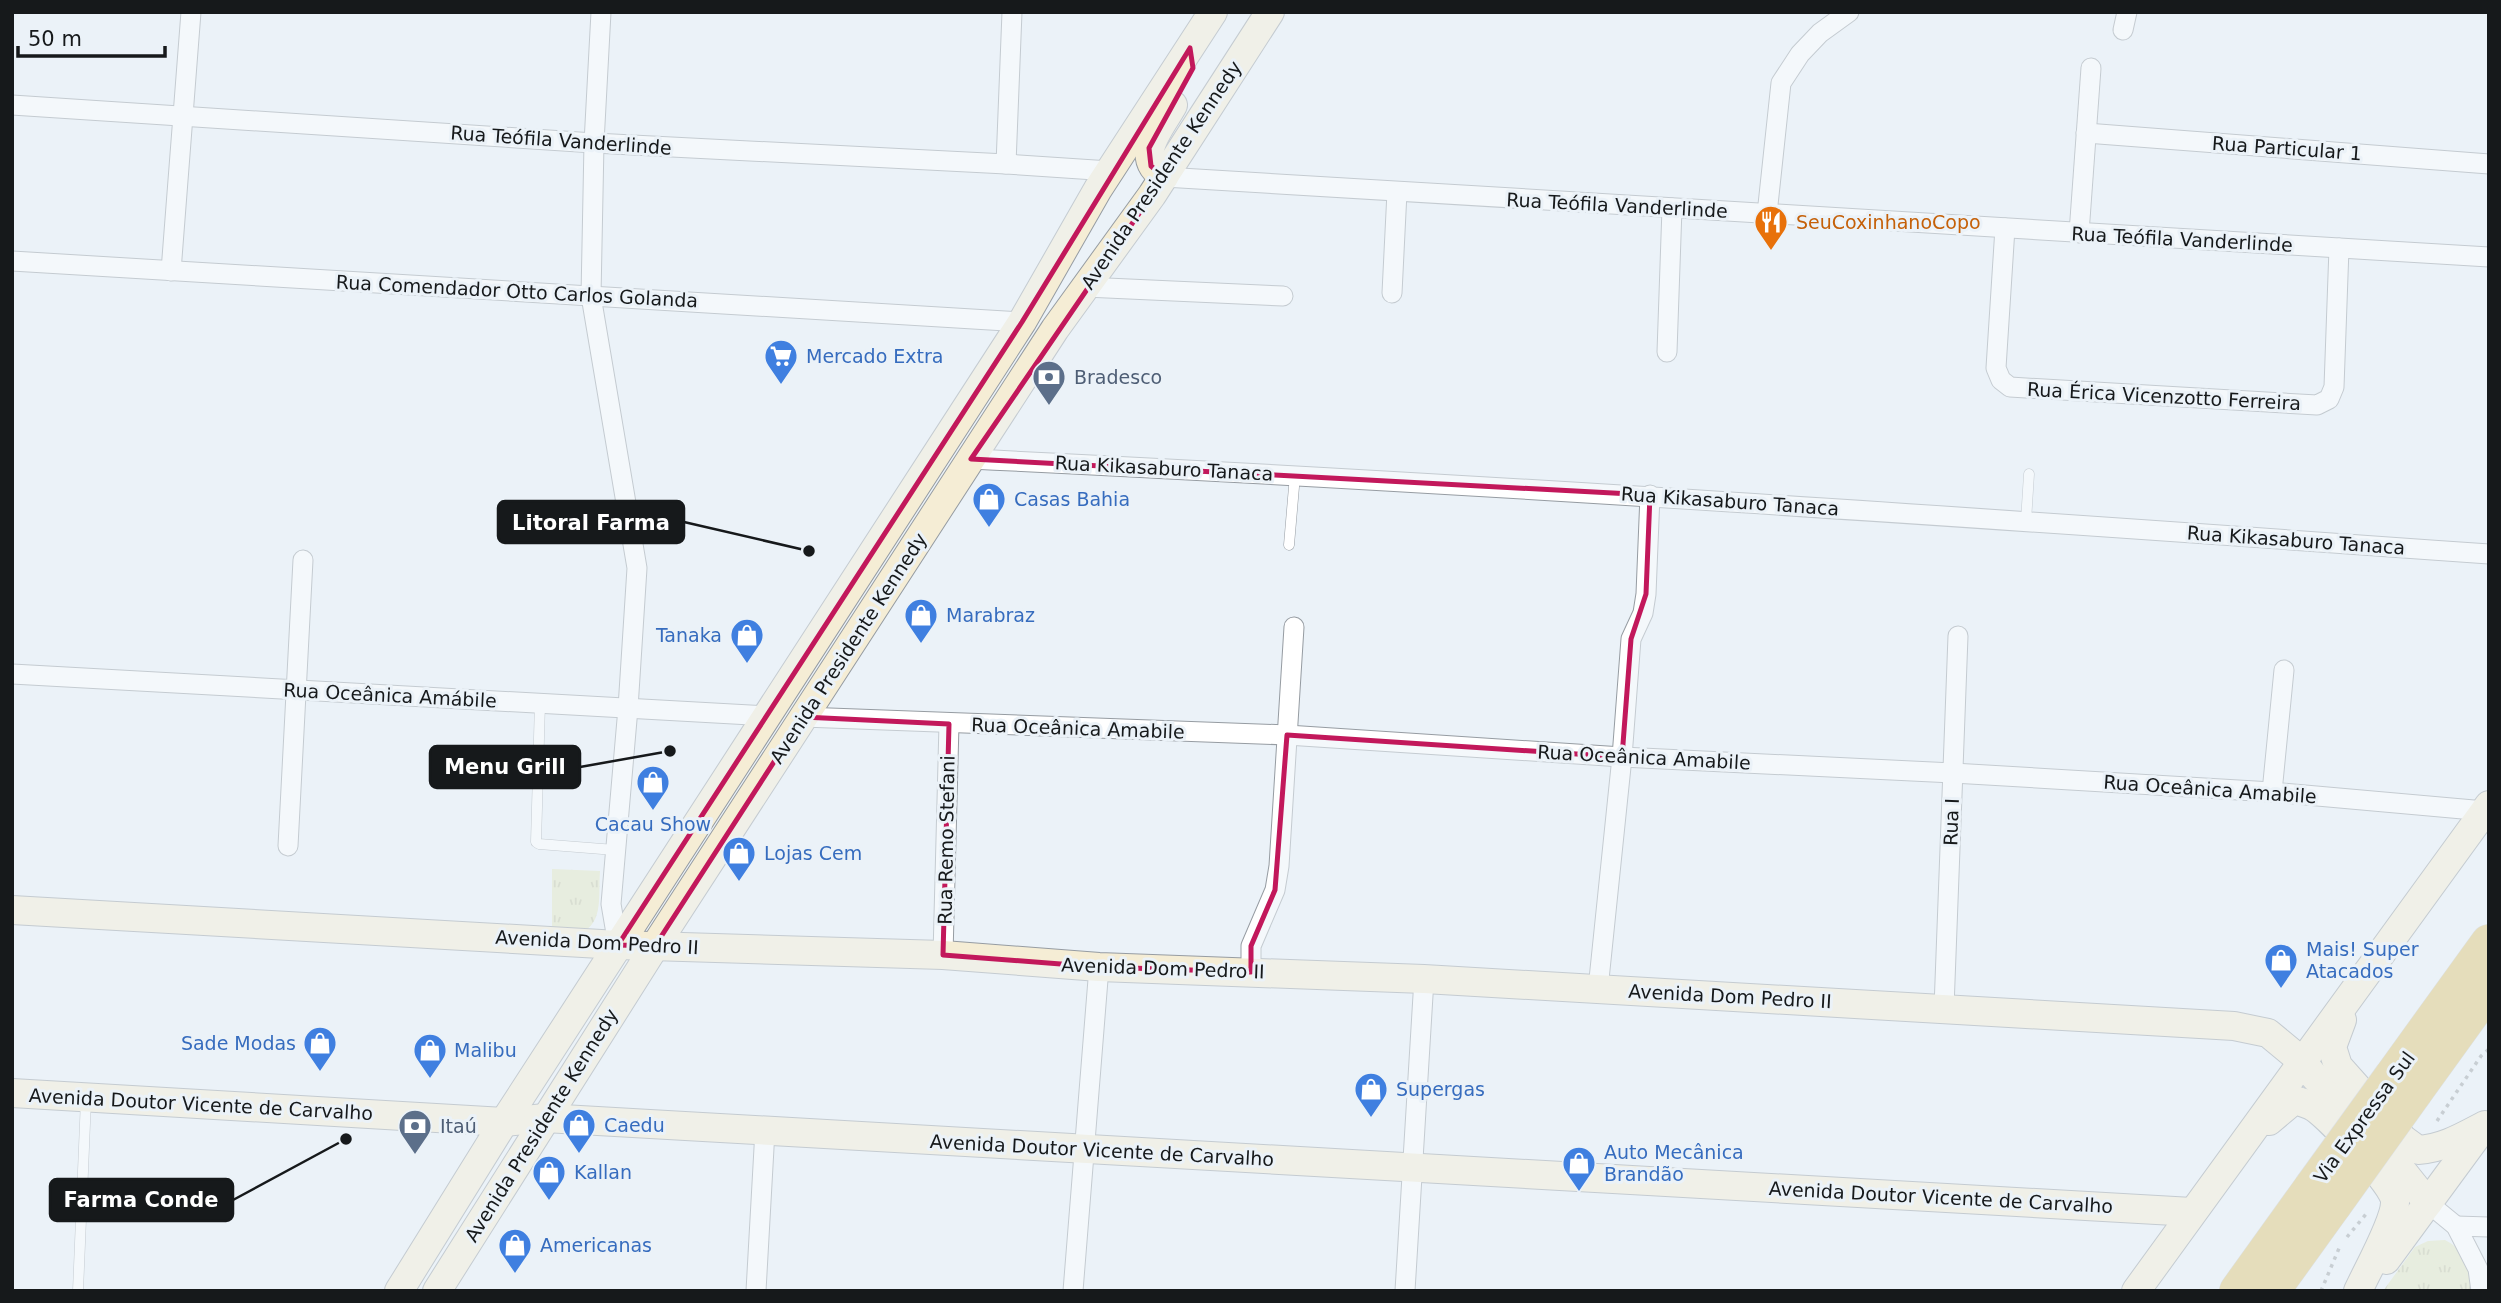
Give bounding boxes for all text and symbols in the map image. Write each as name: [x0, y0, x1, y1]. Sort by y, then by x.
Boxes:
scale bar: [18, 14, 164, 58]
text: 50 m: [28, 27, 82, 51]
street label: Avenida Presidente Kennedy: [1076, 57, 1246, 293]
street label: Rua Teófila Vanderlinde: [450, 121, 672, 159]
street label: Rua Particular 1: [2211, 132, 2363, 164]
street label: Rua Teófila Vanderlinde: [1506, 188, 1728, 222]
restaurant icon: SeuCoxinhanoCopo: [1752, 203, 1790, 252]
place label: SeuCoxinhanoCopo: [1796, 211, 1981, 233]
street label: Rua Teófila Vanderlinde: [2071, 222, 2293, 256]
street label: Rua Comendador Otto Carlos Golanda: [335, 271, 699, 311]
supermarket icon: Mercado Extra: [762, 337, 800, 386]
place label: Mercado Extra: [806, 345, 943, 367]
bank icon: Bradesco: [1030, 358, 1068, 407]
place label: Bradesco: [1074, 366, 1162, 388]
street label: Rua Érica Vicenzotto Ferreira: [2026, 378, 2302, 414]
street label: Rua Kikasaburo Tanaca: [1054, 451, 1274, 485]
shop icon: Casas Bahia: [970, 480, 1008, 529]
street label: Rua Kikasaburo Tanaca: [1620, 482, 1840, 520]
place label: Casas Bahia: [1014, 488, 1130, 510]
callout: Litoral Farma: [498, 501, 684, 543]
text: Litoral Farma: [512, 511, 670, 535]
street label: Rua Kikasaburo Tanaca: [2186, 521, 2406, 559]
street label: Avenida Presidente Kennedy: [765, 529, 931, 767]
shop icon: Marabraz: [902, 596, 940, 645]
place label: Marabraz: [946, 604, 1035, 626]
shop icon: Tanaka: [728, 616, 766, 665]
place label: Tanaka: [655, 624, 722, 646]
street label: Rua Oceânica Amábile: [283, 678, 497, 712]
street label: Rua Oceânica Amabile: [971, 713, 1185, 743]
street label: Rua Oceânica Amabile: [1537, 740, 1751, 774]
callout: Menu Grill: [430, 746, 580, 788]
text: Menu Grill: [444, 755, 566, 779]
street label: Rua Remo Stefani: [934, 755, 958, 925]
shop icon: Cacau Show: [634, 763, 672, 812]
street label: Rua Oceânica Amabile: [2103, 771, 2317, 807]
street label: Rua I: [1939, 798, 1963, 846]
place label: Cacau Show: [595, 813, 711, 835]
shop icon: Lojas Cem: [720, 834, 758, 883]
place label: Lojas Cem: [764, 842, 862, 864]
street label: Avenida Dom Pedro II: [495, 926, 699, 958]
place label: Mais! Super Atacados: [2306, 938, 2419, 982]
shop icon: Mais! Super Atacados: [2262, 941, 2300, 990]
street label: Avenida Dom Pedro II: [1061, 953, 1265, 983]
street label: Avenida Dom Pedro II: [1628, 980, 1832, 1012]
street label: Avenida Presidente Kennedy: [460, 1004, 622, 1246]
shop icon: Sade Modas: [301, 1024, 339, 1073]
shop icon: Malibu: [411, 1031, 449, 1080]
place label: Sade Modas: [181, 1032, 296, 1054]
place label: Malibu: [454, 1039, 517, 1061]
street label: Via Expressa Sul: [2309, 1047, 2419, 1187]
shop icon: Supergas: [1352, 1070, 1390, 1119]
place label: Supergas: [1396, 1078, 1485, 1100]
street label: Avenida Doutor Vicente de Carvalho: [28, 1084, 374, 1124]
shop icon: Caedu: [560, 1106, 598, 1155]
bank icon: Itaú: [396, 1107, 434, 1156]
place label: Caedu: [604, 1114, 665, 1136]
place label: Itaú: [440, 1115, 477, 1137]
street label: Avenida Doutor Vicente de Carvalho: [929, 1130, 1275, 1170]
place label: Auto Mecânica Brandão: [1604, 1141, 1744, 1185]
shop icon: Auto Mecânica Brandão: [1560, 1144, 1598, 1193]
shop icon: Kallan: [530, 1153, 568, 1202]
place label: Kallan: [574, 1161, 632, 1183]
street label: Avenida Doutor Vicente de Carvalho: [1768, 1177, 2114, 1217]
callout: Farma Conde: [50, 1179, 233, 1221]
text: Farma Conde: [63, 1188, 219, 1212]
shop icon: Americanas: [496, 1226, 534, 1275]
place label: Americanas: [540, 1234, 652, 1256]

